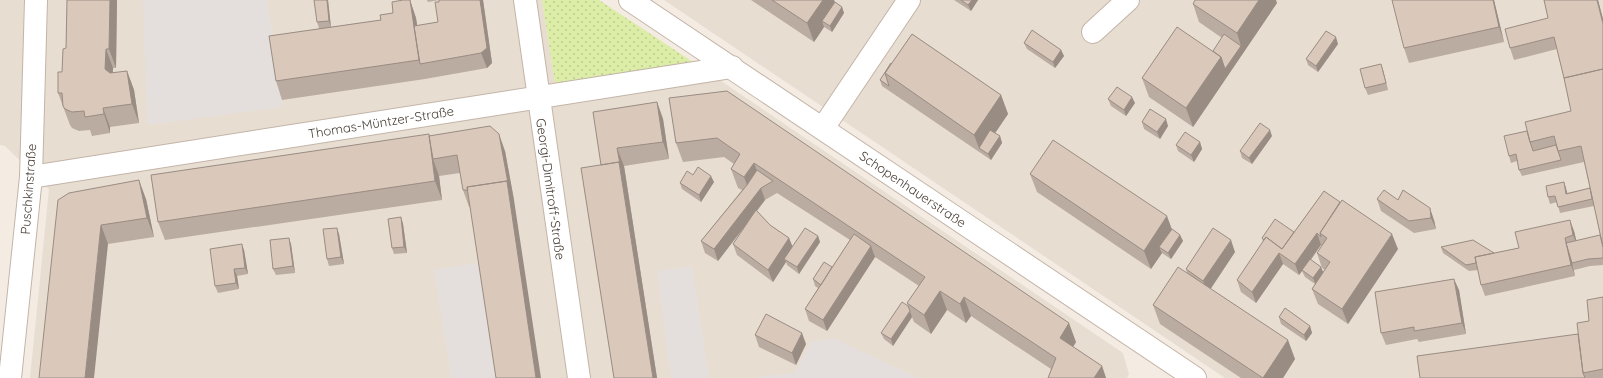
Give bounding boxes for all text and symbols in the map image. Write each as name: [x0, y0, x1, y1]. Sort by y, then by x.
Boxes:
street label: Thomas-Müntzer-Straße: [307, 103, 455, 141]
street label: Georgi-Dimitroff-Straße: [533, 117, 569, 261]
street label: Puschkinstraße: [17, 143, 39, 235]
street label: Schopenhauerstraße: [857, 147, 969, 231]

